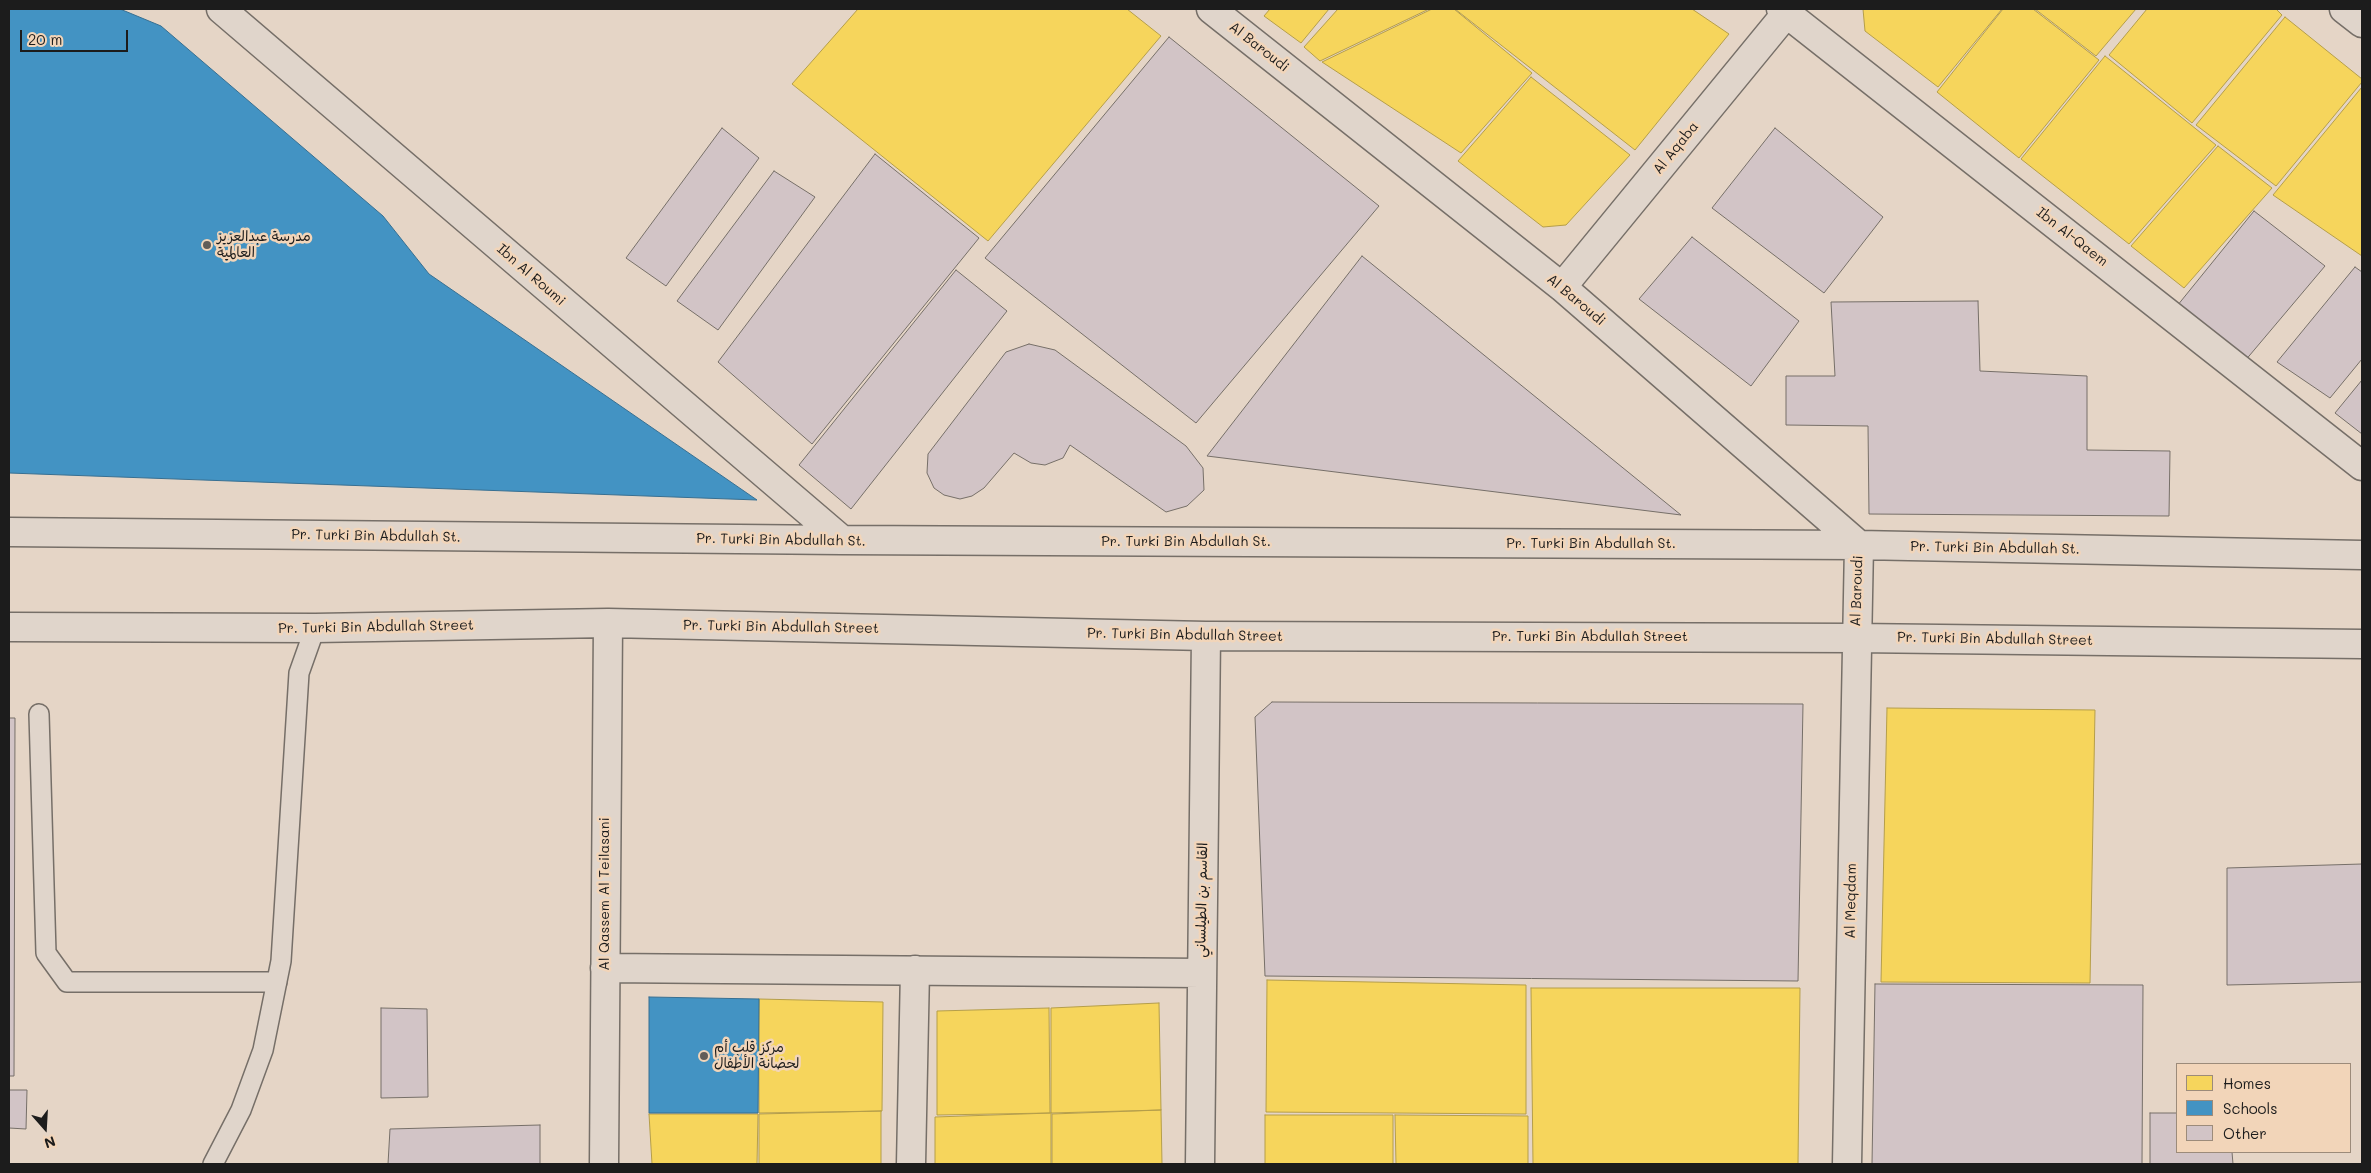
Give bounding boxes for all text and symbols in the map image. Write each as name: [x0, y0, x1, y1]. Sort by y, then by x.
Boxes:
street label: Al Baroudi: [1226, 18, 1292, 76]
scale bar: [22, 20, 130, 52]
text: 20 m: [28, 29, 62, 49]
street label: Al Aqaba: [1650, 118, 1702, 178]
street label: Ibn Al-Qaem: [2033, 204, 2111, 270]
place label: مدرسة عبدالعزيز العالمية: [217, 229, 311, 262]
marker: مدرسة عبدالعزيز العالمية: [201, 239, 213, 251]
street label: Ibn Al Roumi: [493, 241, 569, 309]
street label: Al Baroudi: [1543, 271, 1609, 329]
street label: Pr. Turki Bin Abdullah St.: [291, 526, 461, 546]
street label: Pr. Turki Bin Abdullah St.: [696, 530, 866, 550]
street label: Pr. Turki Bin Abdullah St.: [1101, 534, 1271, 550]
street label: Pr. Turki Bin Abdullah St.: [1506, 536, 1676, 552]
street label: Pr. Turki Bin Abdullah St.: [1910, 538, 2080, 558]
street label: Al Baroudi: [1847, 555, 1867, 627]
street label: Pr. Turki Bin Abdullah Street: [278, 617, 474, 637]
street label: Pr. Turki Bin Abdullah Street: [683, 617, 879, 637]
street label: Pr. Turki Bin Abdullah Street: [1087, 625, 1283, 645]
street label: Pr. Turki Bin Abdullah Street: [1492, 629, 1688, 645]
street label: Pr. Turki Bin Abdullah Street: [1897, 629, 2093, 649]
street label: Al Qassem Al Teilasani: [597, 817, 613, 971]
street label: القاسم بن الطيلساني: [1193, 842, 1211, 958]
street label: Al Meqdam: [1842, 863, 1860, 939]
place label: مركز قلب أم لحضانة الأطفال: [714, 1040, 799, 1072]
marker: مركز قلب أم لحضانة الأطفال: [698, 1050, 710, 1062]
legend: [2176, 1063, 2351, 1153]
text: Homes: [2223, 1073, 2271, 1093]
text: Schools: [2223, 1098, 2278, 1118]
north arrow: [20, 1103, 70, 1153]
text: Other: [2223, 1123, 2267, 1143]
text: N: [42, 1132, 58, 1153]

